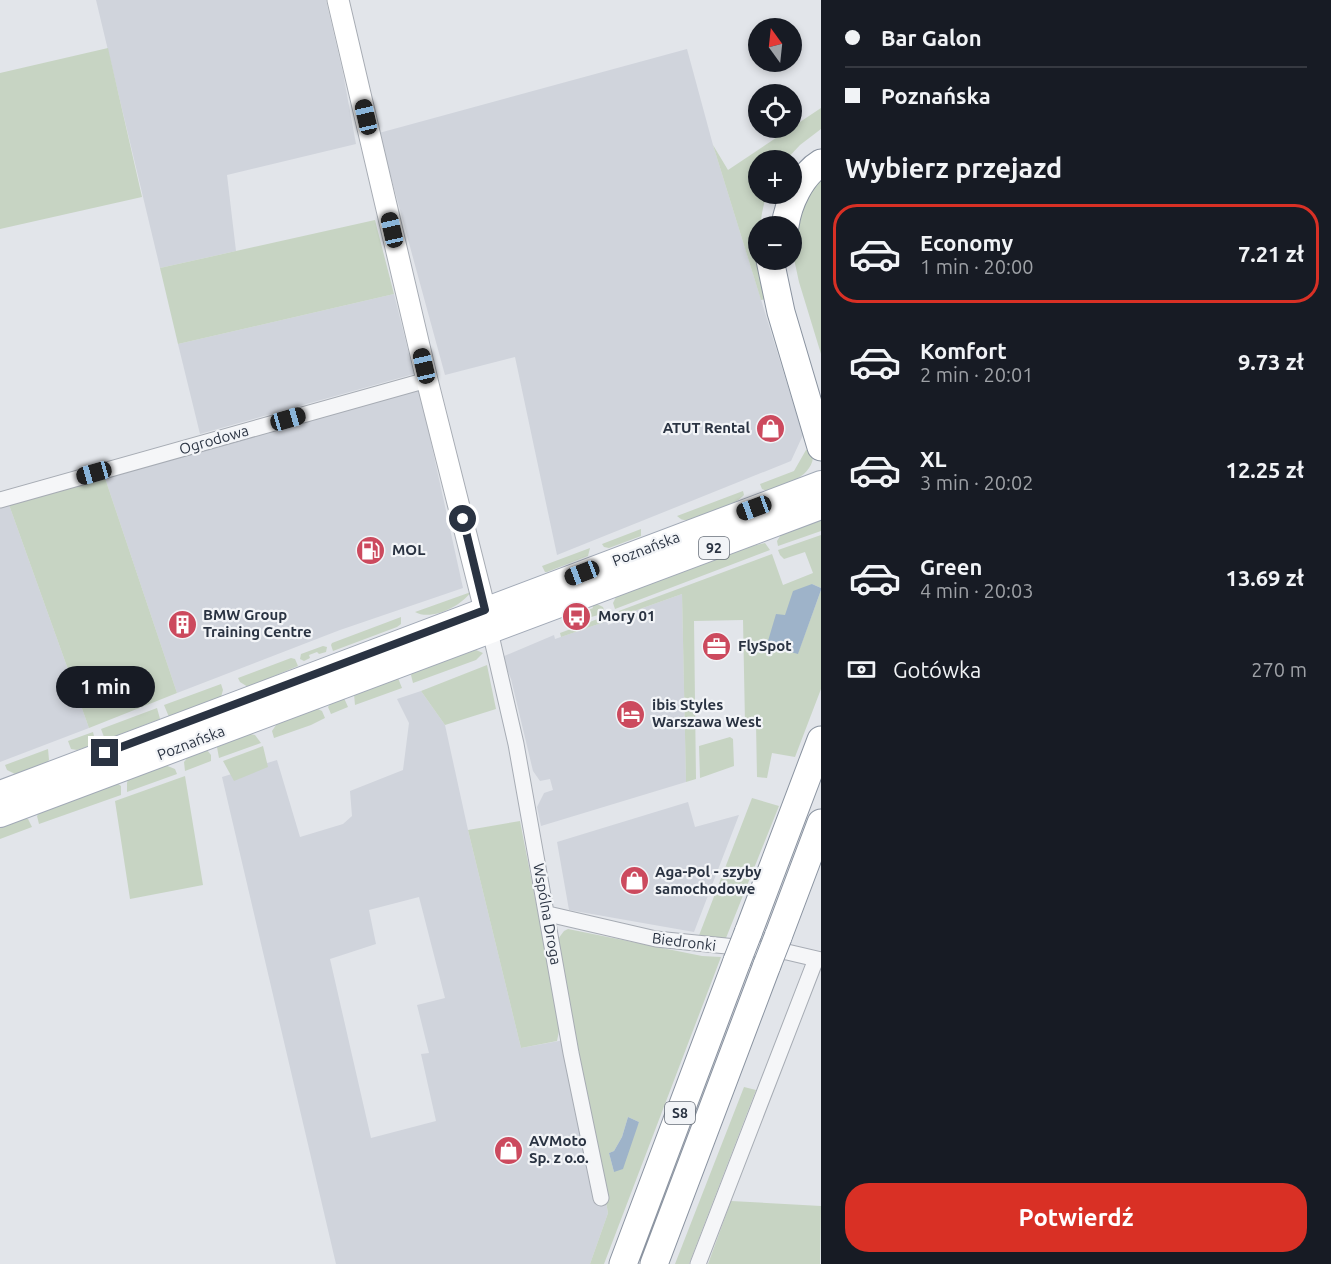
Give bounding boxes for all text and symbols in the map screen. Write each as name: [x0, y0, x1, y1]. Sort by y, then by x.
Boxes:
north arrow: [748, 18, 802, 72]
map controls: [748, 18, 802, 270]
text: Bar Galon: [881, 25, 982, 50]
text: Poznańska: [881, 83, 991, 108]
button: locate: [748, 84, 802, 138]
car: [353, 97, 379, 137]
button: +: [748, 150, 802, 204]
text: Wybierz przejazd: [845, 153, 1062, 183]
car: [379, 210, 405, 250]
button: −: [748, 216, 802, 270]
icon: car: [848, 227, 902, 281]
text: Economy: [920, 230, 1013, 255]
text: 7.21 zł: [1238, 241, 1304, 266]
text: 1 min · 20:00: [920, 255, 1034, 278]
icon: car: [848, 335, 902, 389]
text: Komfort: [920, 338, 1007, 363]
car: [411, 346, 437, 386]
text: 9.73 zł: [1238, 349, 1304, 374]
text: 2 min · 20:01: [920, 363, 1034, 386]
car: [268, 405, 308, 433]
shop icon: ATUT Rental: [755, 412, 787, 444]
place label: ATUT Rental: [663, 419, 750, 436]
street label: Ogrodowa: [177, 421, 251, 458]
icon: car: [848, 443, 902, 497]
text: XL: [920, 446, 947, 471]
text: 12.25 zł: [1225, 457, 1304, 482]
car: [74, 459, 114, 487]
text: 3 min · 20:02: [920, 471, 1034, 494]
car: [734, 493, 774, 523]
route start: [449, 505, 476, 532]
street label: Poznańska: [610, 528, 682, 569]
fuel station icon: MOL: [355, 534, 387, 566]
road number: 92: [699, 537, 729, 559]
place label: MOL: [392, 541, 425, 558]
icon: car: [848, 551, 902, 605]
text: Green: [920, 554, 982, 579]
car: [562, 558, 602, 588]
text: 13.69 zł: [1225, 565, 1304, 590]
text: 4 min · 20:03: [920, 579, 1034, 602]
bus stop icon: Mory 01: [561, 600, 593, 632]
place label: BMW Group Training Centre: [203, 606, 312, 640]
place label: Mory 01: [598, 607, 655, 624]
building icon: BMW Group Training Centre: [166, 608, 198, 640]
office icon: FlySpot: [701, 630, 733, 662]
place label: FlySpot: [738, 637, 792, 654]
icon: cash: [845, 653, 878, 686]
text: Gotówka: [893, 657, 981, 682]
text: 270 m: [1251, 658, 1307, 681]
callout: 1 min: [56, 666, 154, 708]
text: 1 min: [80, 675, 131, 698]
place label: ibis Styles Warszawa West: [652, 696, 762, 730]
hotel icon: ibis Styles Warszawa West: [615, 698, 647, 730]
street label: Poznańska: [155, 722, 227, 763]
route end: [91, 739, 118, 766]
street label: Wspólna Droga: [530, 862, 565, 966]
place label: Aga-Pol - szyby samochodowe: [655, 863, 762, 897]
shop icon: Aga-Pol - szyby samochodowe: [618, 865, 650, 897]
street label: Biedronki: [651, 929, 717, 954]
road number: S8: [665, 1102, 695, 1124]
place label: AVMoto Sp. z o.o.: [529, 1132, 589, 1166]
shop icon: AVMoto Sp. z o.o.: [492, 1134, 524, 1166]
button: Potwierdź: [845, 1183, 1307, 1252]

